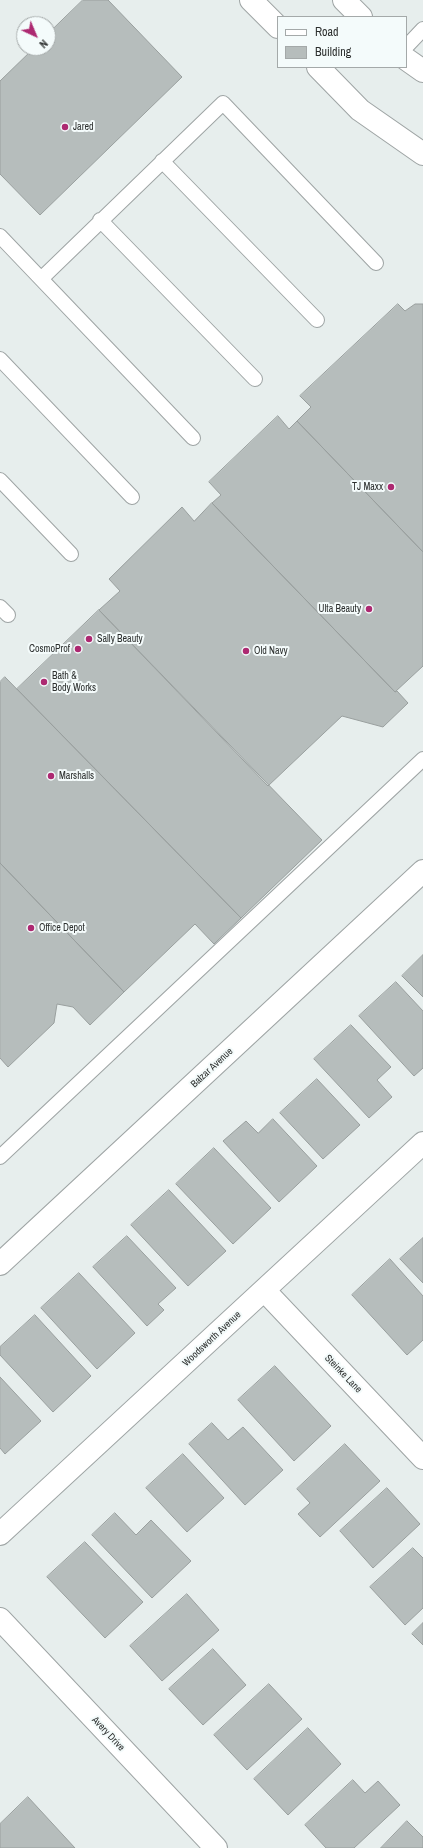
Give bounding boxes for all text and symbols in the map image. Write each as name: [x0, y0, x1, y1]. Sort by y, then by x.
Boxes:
north arrow: [16, 16, 56, 56]
legend: [277, 16, 407, 68]
text: Road: [315, 24, 339, 40]
text: N: [36, 37, 51, 51]
text: Building: [315, 44, 351, 60]
place label: Jared: [73, 121, 94, 133]
marker: Jared: [60, 122, 70, 132]
place label: TJ Maxx: [352, 481, 383, 493]
marker: TJ Maxx: [386, 482, 396, 492]
place label: Ulta Beauty: [319, 603, 361, 615]
marker: Ulta Beauty: [364, 604, 374, 614]
place label: Sally Beauty: [97, 633, 143, 645]
marker: Sally Beauty: [84, 634, 94, 644]
place label: CosmoProf: [29, 643, 70, 655]
marker: CosmoProf: [73, 644, 83, 654]
place label: Old Navy: [254, 645, 288, 657]
marker: Old Navy: [241, 646, 251, 656]
place label: Bath & Body Works: [52, 670, 96, 694]
marker: Bath & Body Works: [39, 677, 49, 687]
place label: Marshalls: [59, 770, 94, 782]
marker: Marshalls: [46, 771, 56, 781]
place label: Office Depot: [39, 922, 85, 934]
marker: Office Depot: [26, 923, 36, 933]
street label: Balzar Avenue: [188, 1045, 236, 1091]
street label: Woodsworth Avenue: [180, 1309, 244, 1369]
street label: Steinke Lane: [322, 1352, 364, 1396]
street label: Avery Drive: [89, 1714, 127, 1754]

